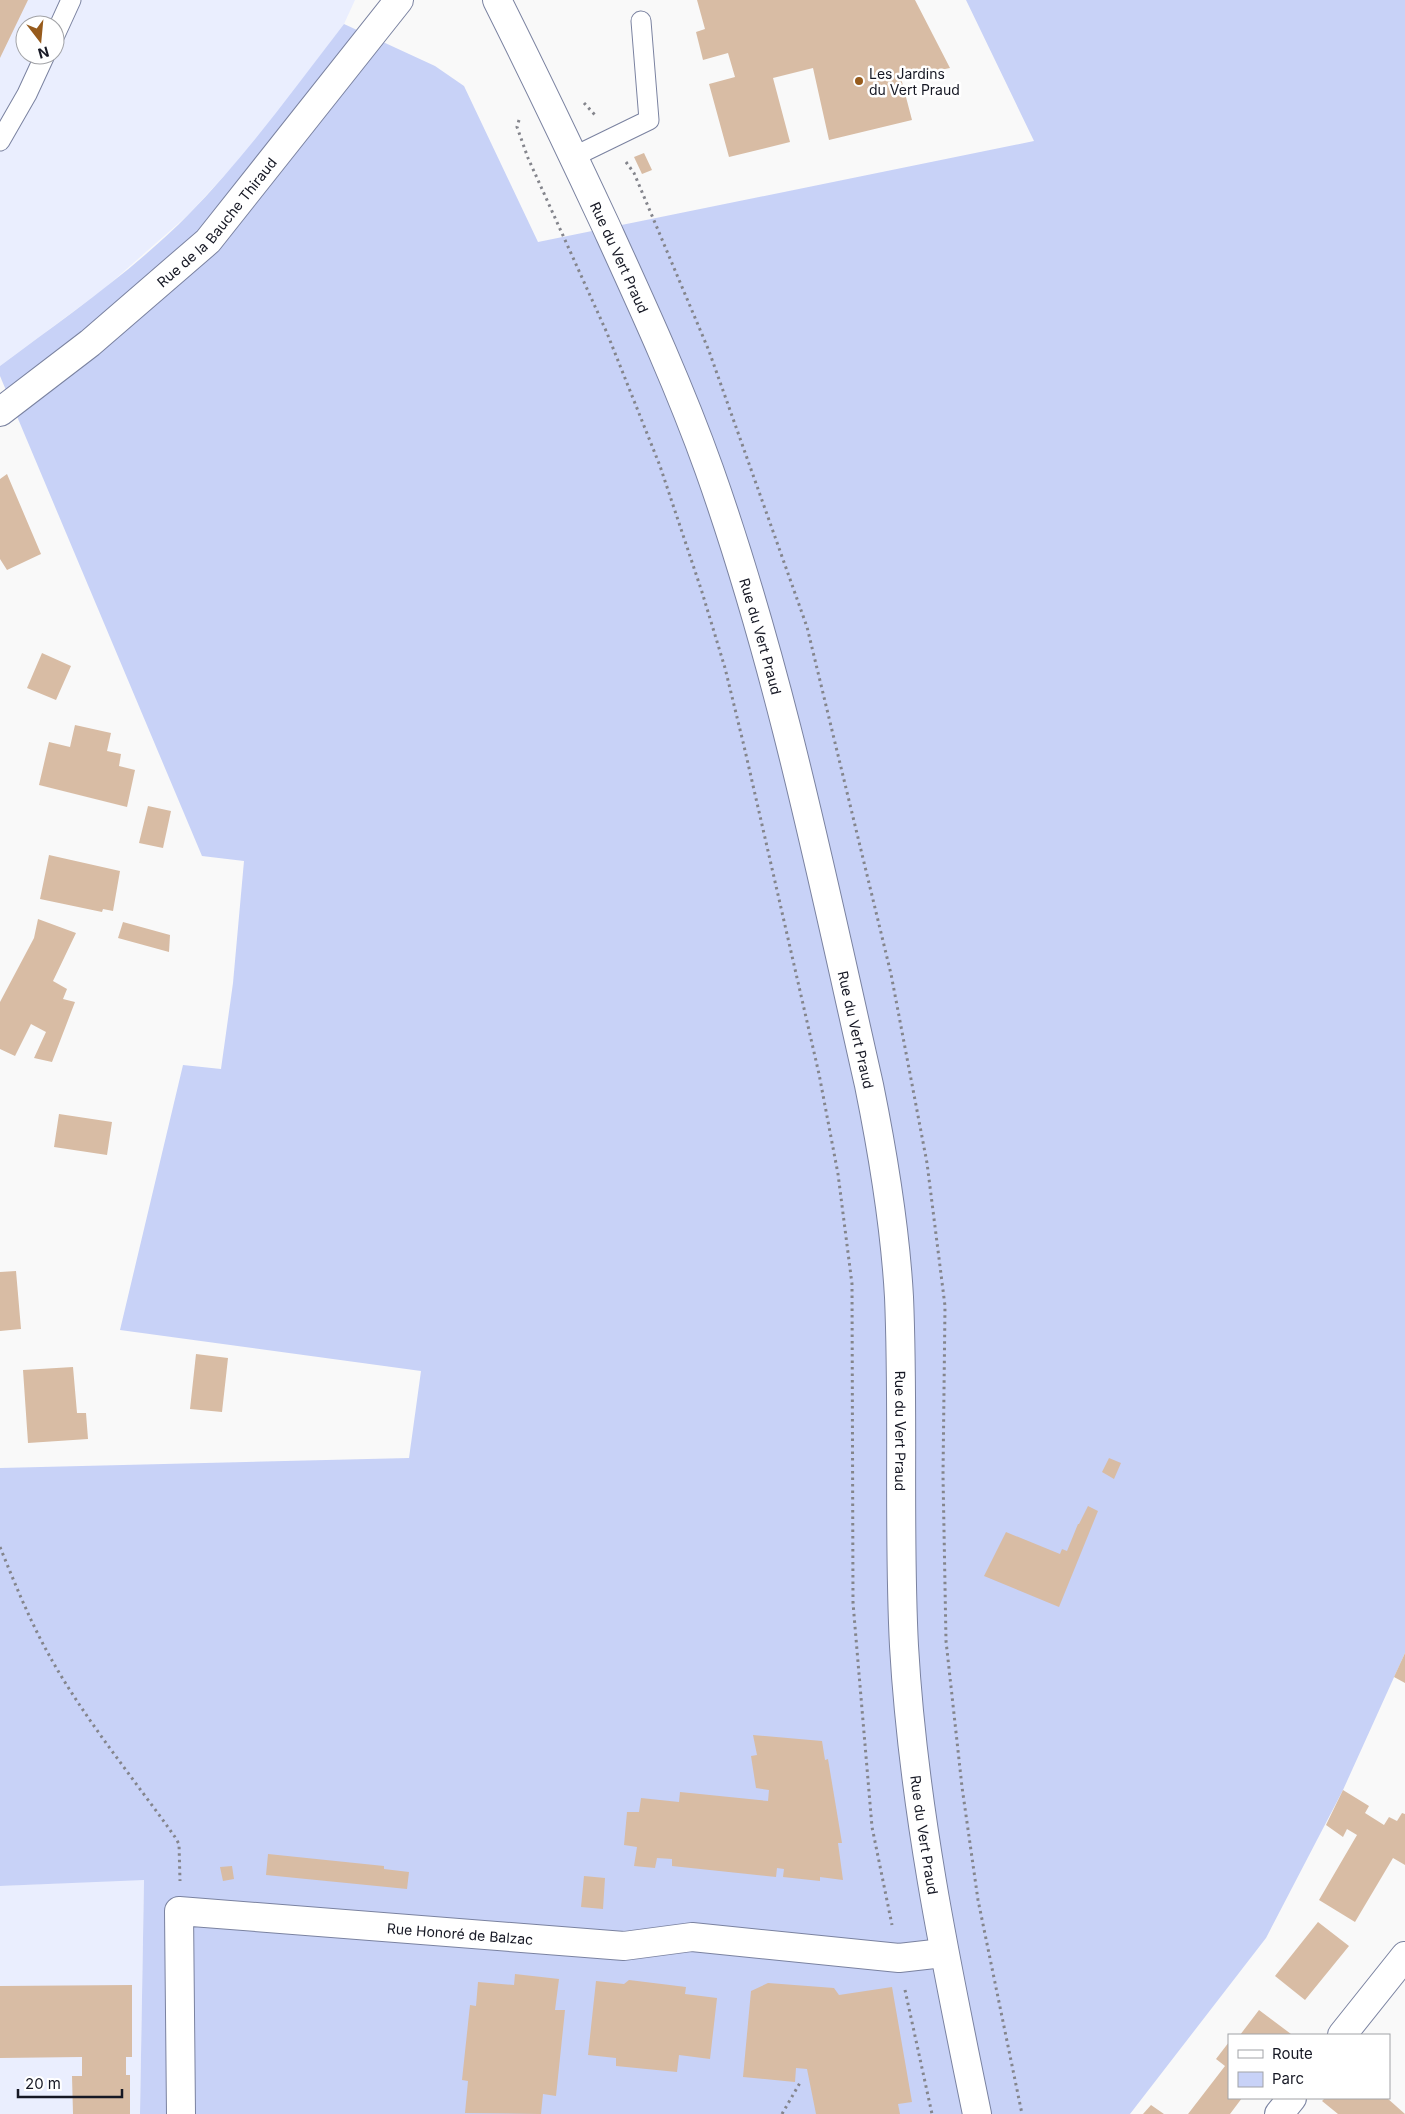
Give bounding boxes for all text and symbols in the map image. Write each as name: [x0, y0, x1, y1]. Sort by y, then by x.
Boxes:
north arrow: [15, 15, 65, 65]
text: N: [36, 43, 51, 63]
place label: Les Jardins du Vert Praud: [869, 65, 960, 98]
marker: Les Jardins du Vert Praud: [853, 75, 865, 87]
street label: Rue de la Bauche Thiraud: [153, 154, 280, 290]
street label: Rue du Vert Praud: [587, 199, 653, 315]
street label: Rue du Vert Praud: [737, 576, 786, 696]
street label: Rue du Vert Praud: [835, 969, 878, 1090]
street label: Rue du Vert Praud: [892, 1371, 910, 1491]
street label: Rue du Vert Praud: [908, 1774, 942, 1896]
street label: Rue Honoré de Balzac: [386, 1919, 534, 1947]
legend: [1228, 2034, 1390, 2099]
text: Route: [1272, 2044, 1313, 2063]
scale bar: [18, 2066, 121, 2098]
text: Parc: [1272, 2069, 1304, 2088]
text: 20 m: [25, 2074, 61, 2093]

